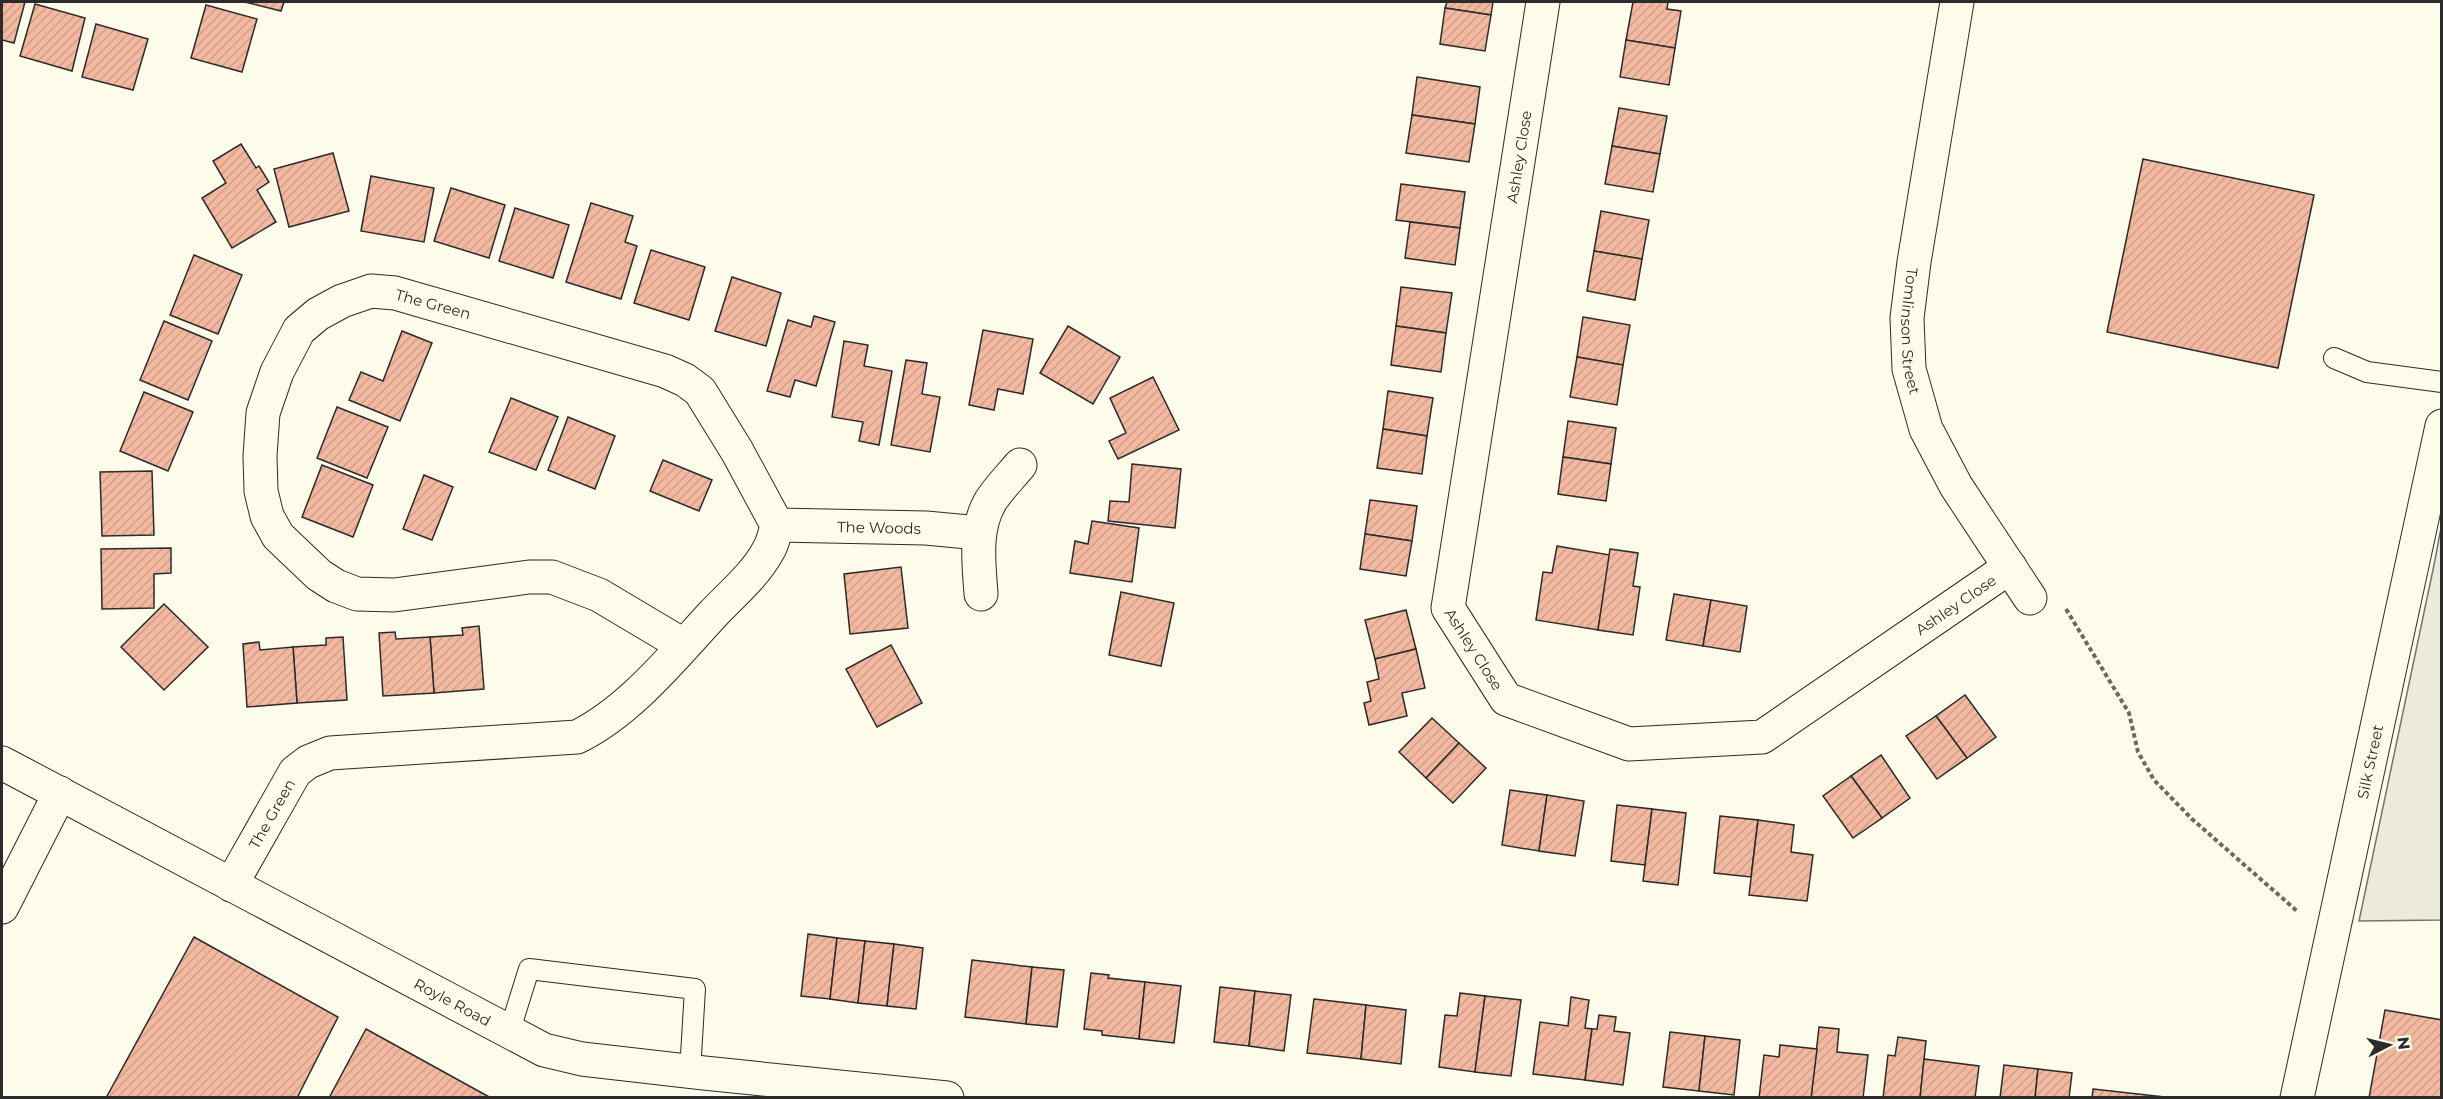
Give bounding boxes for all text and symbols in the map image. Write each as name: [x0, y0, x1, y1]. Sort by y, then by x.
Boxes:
street label: Ashley Close: [1502, 109, 1536, 205]
street label: Tomlinson Street: [1897, 266, 1925, 396]
street label: The Green: [393, 285, 473, 323]
street label: The Woods: [837, 517, 921, 537]
street label: Ashley Close: [1911, 570, 1999, 639]
street label: Ashley Close: [1441, 604, 1507, 694]
street label: Silk Street: [2352, 723, 2387, 801]
street label: The Green: [244, 775, 299, 852]
street label: Royle Road: [411, 973, 494, 1030]
north arrow: [2359, 1015, 2419, 1075]
text: N: [2393, 1036, 2414, 1051]

